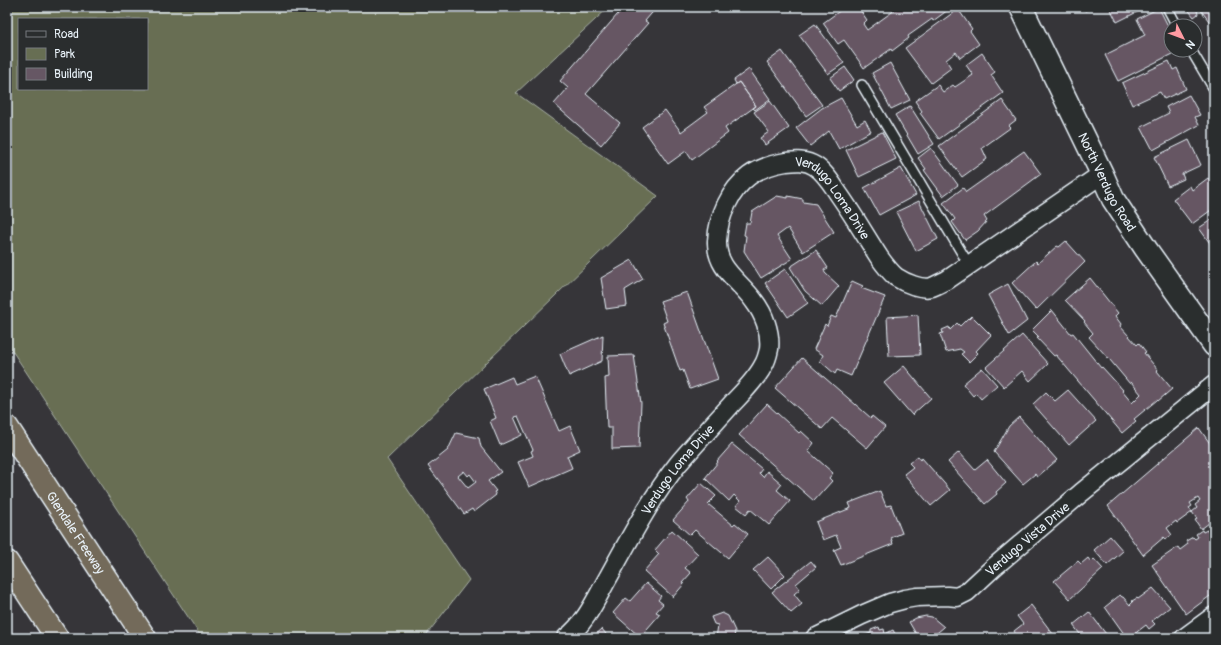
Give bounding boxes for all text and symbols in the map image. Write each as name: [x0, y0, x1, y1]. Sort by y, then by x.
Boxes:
legend: [18, 18, 148, 90]
north arrow: [1163, 18, 1203, 58]
text: Road: [54, 27, 79, 42]
text: N: [1182, 37, 1197, 52]
text: Park: [54, 47, 75, 62]
text: Building: [54, 67, 93, 82]
street label: North Verdugo Road: [1074, 130, 1139, 235]
street label: Verdugo Loma Drive: [795, 154, 873, 243]
street label: Verdugo Loma Drive: [638, 421, 719, 518]
street label: Glendale Freeway: [42, 489, 108, 578]
street label: Verdugo Vista Drive: [982, 499, 1074, 580]

